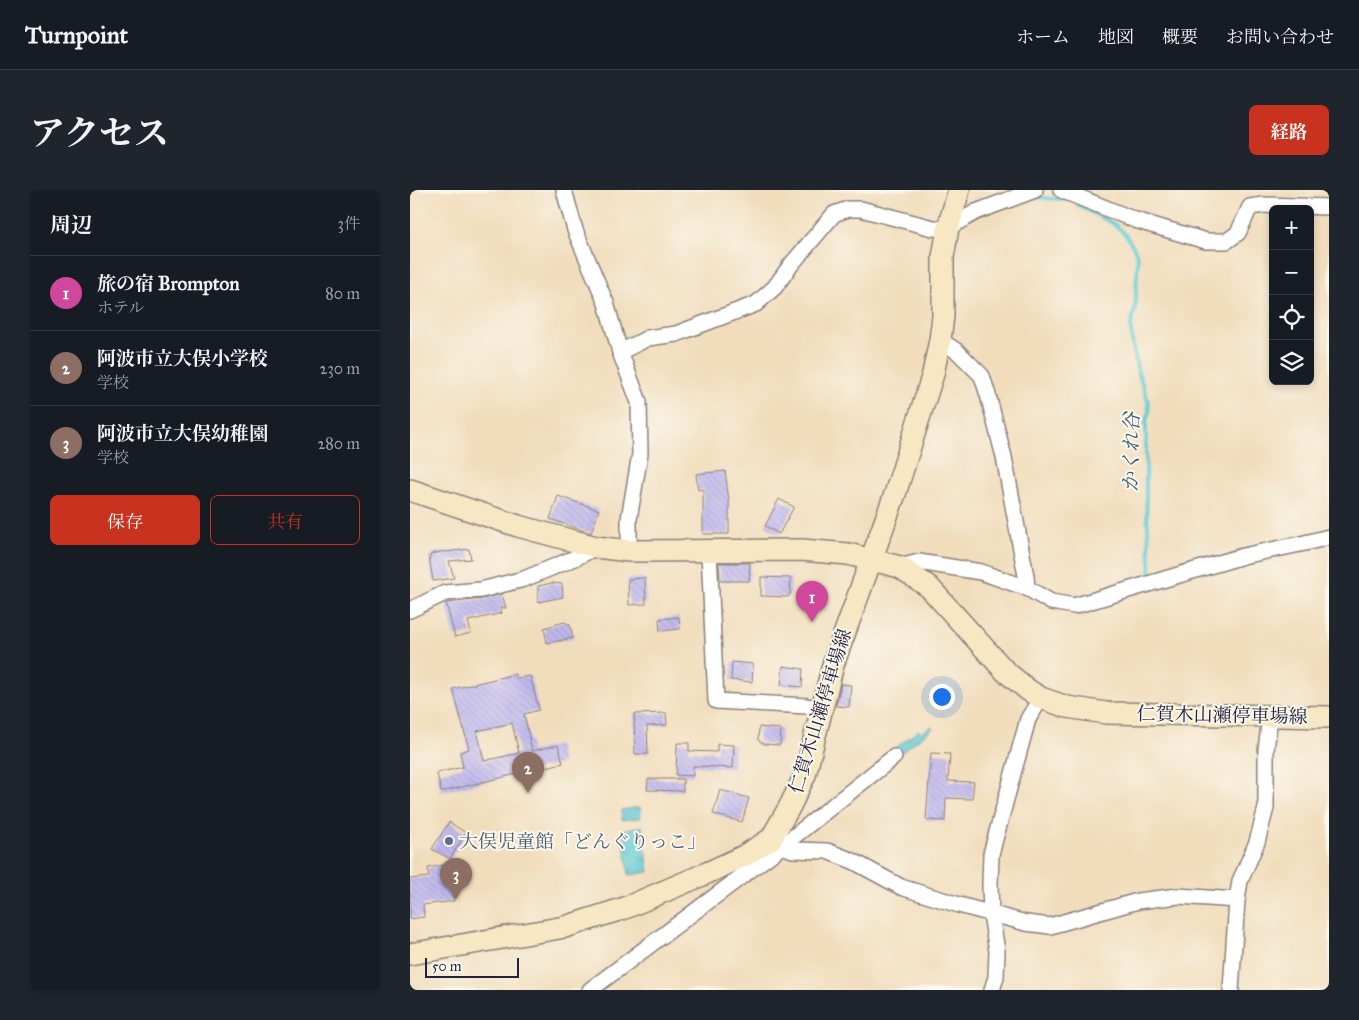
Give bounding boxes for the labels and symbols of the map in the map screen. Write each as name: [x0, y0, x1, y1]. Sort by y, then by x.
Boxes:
water label: かくれ谷: [1118, 411, 1144, 492]
pin: 1: [796, 581, 828, 622]
street label: 仁賀木山瀬停車場線: [784, 626, 856, 796]
your location: [929, 684, 955, 710]
street label: 仁賀木山瀬停車場線: [1136, 702, 1308, 728]
pin: 2: [512, 752, 544, 793]
place label: 大俣児童館「どんぐりっこ」: [459, 830, 706, 853]
marker: 大俣児童館「どんぐりっこ」: [443, 835, 455, 847]
pin: 3: [440, 858, 472, 899]
scale bar: [425, 955, 519, 978]

